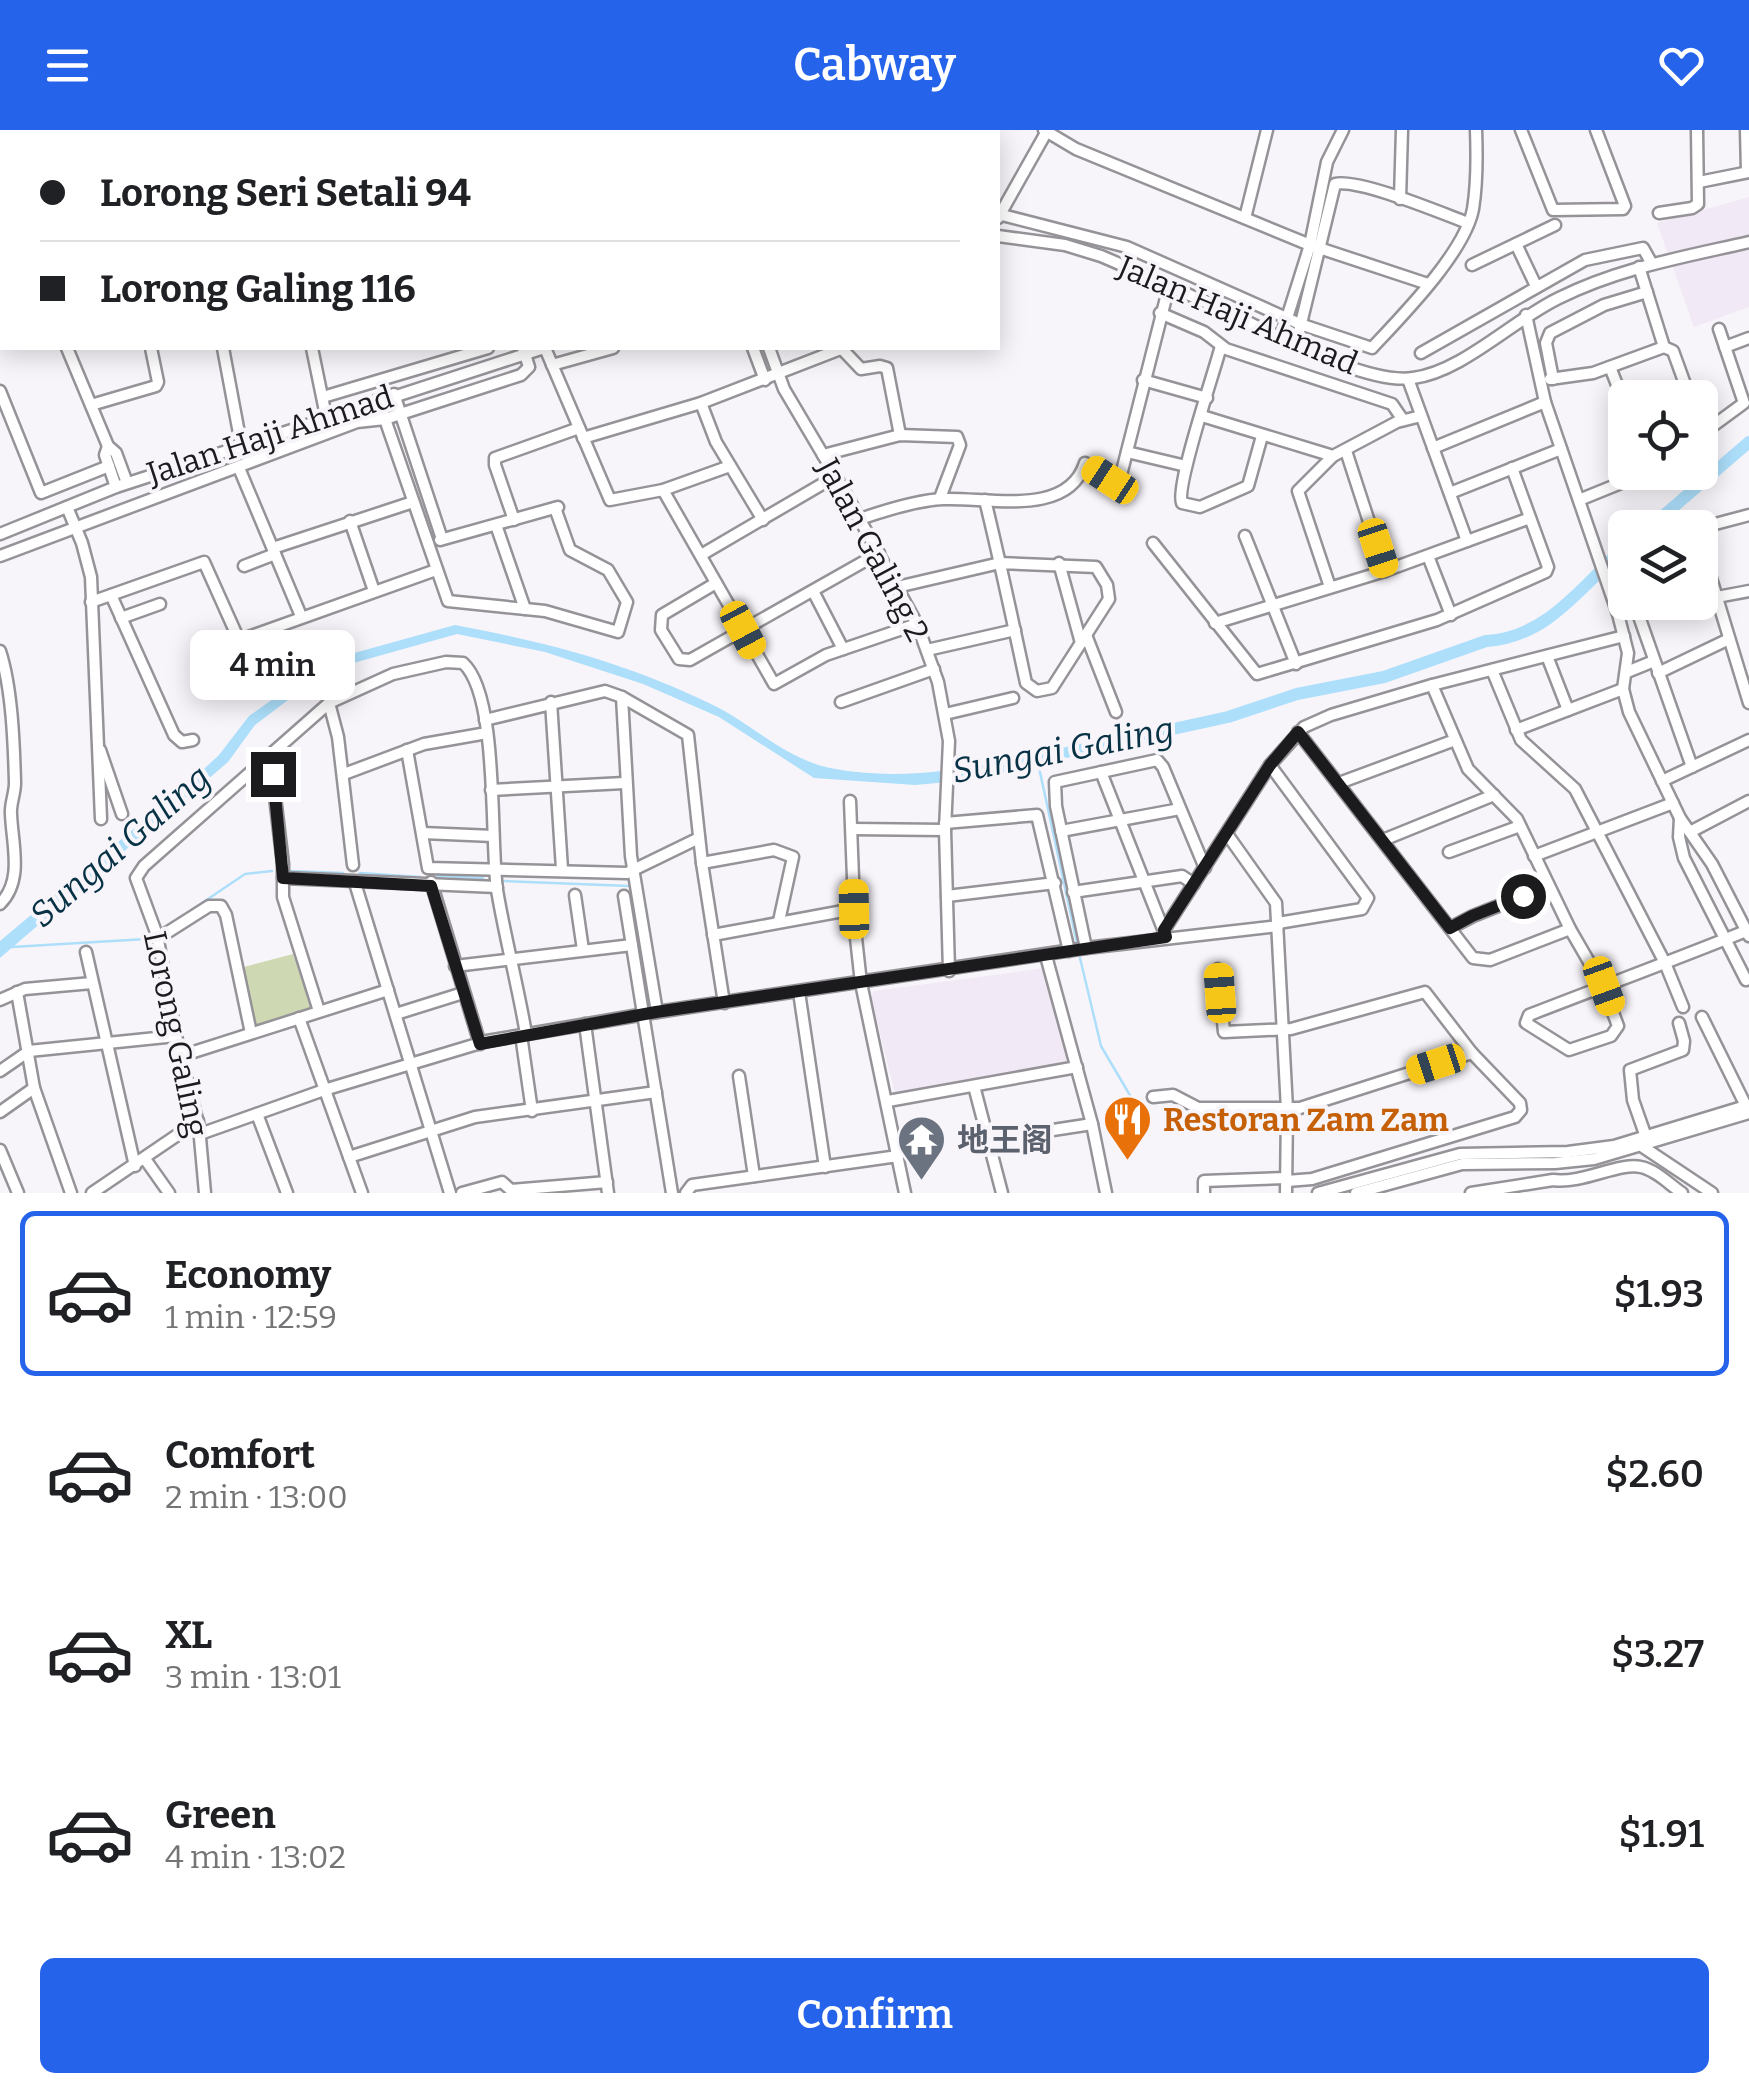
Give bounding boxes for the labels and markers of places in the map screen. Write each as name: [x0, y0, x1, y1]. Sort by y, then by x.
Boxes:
restaurant icon: Restoran Zam Zam: [1102, 1094, 1154, 1162]
place label: Restoran Zam Zam: [1163, 1101, 1449, 1139]
temple icon: 地王阁: [896, 1114, 948, 1182]
place label: 地王阁: [957, 1121, 1053, 1159]

